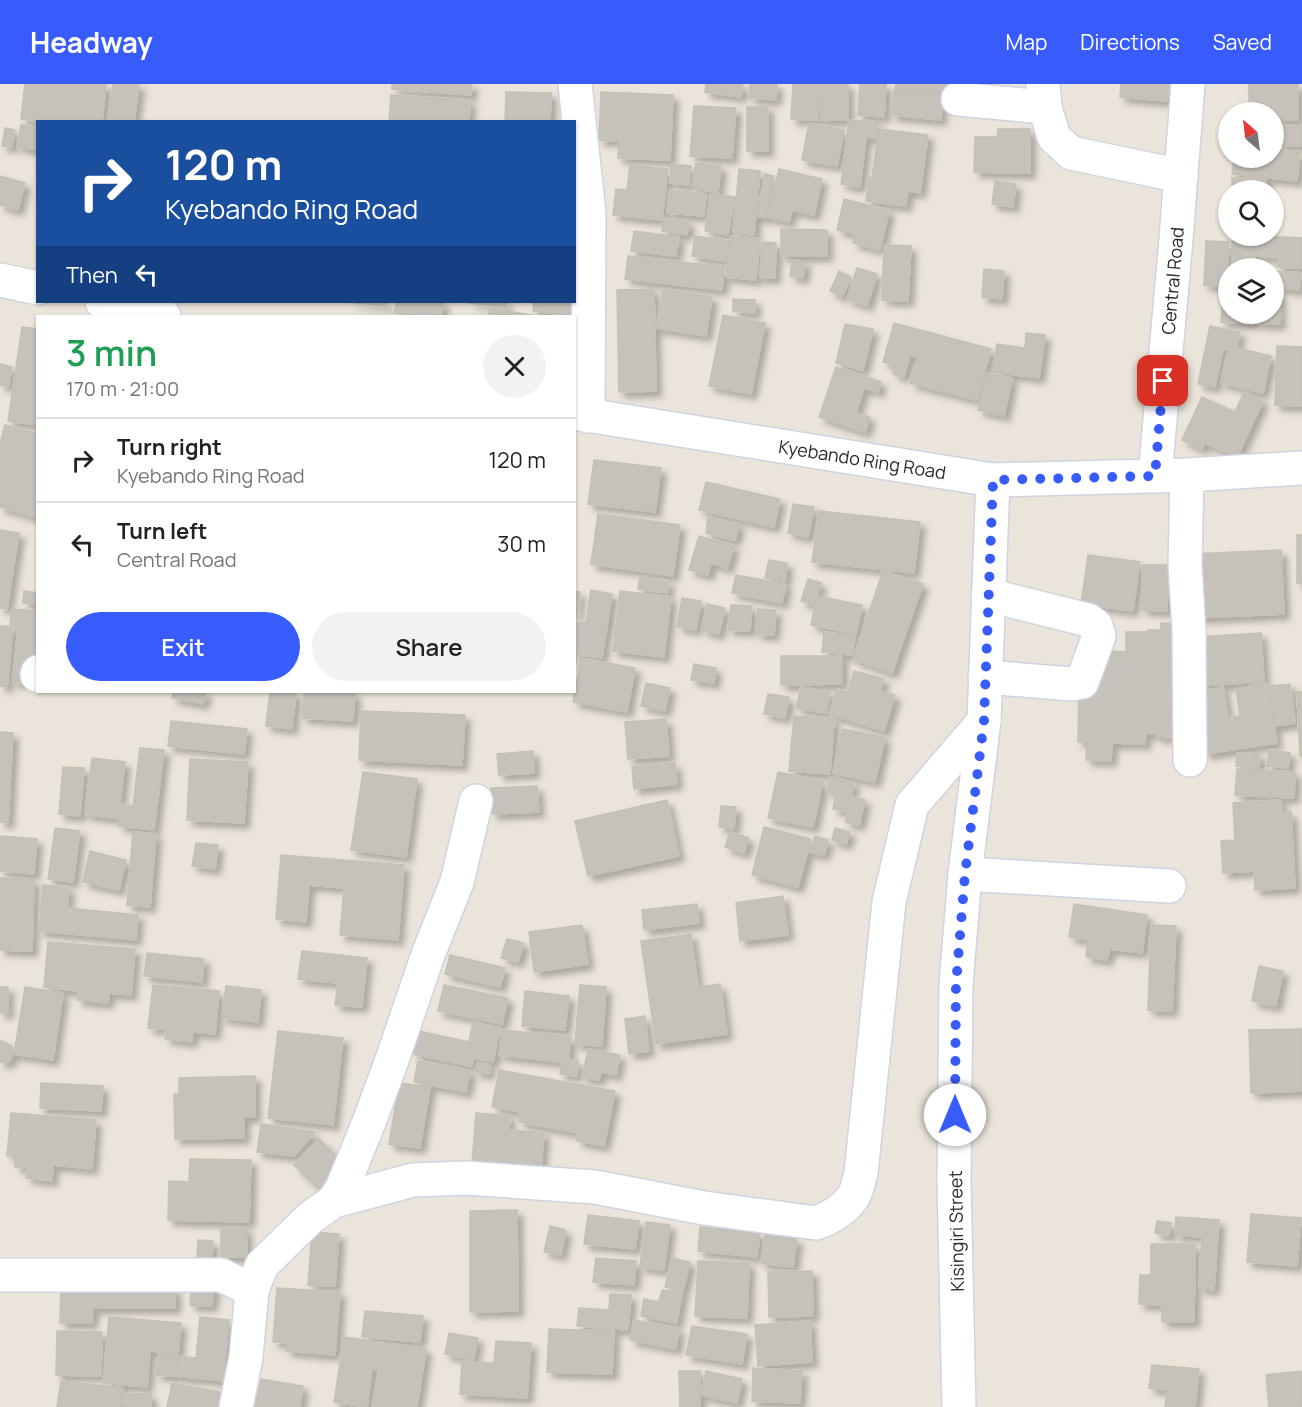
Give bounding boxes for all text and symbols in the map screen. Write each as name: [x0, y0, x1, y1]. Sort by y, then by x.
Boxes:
text: Headway: [30, 23, 153, 61]
text: Map: [1006, 28, 1047, 56]
text: Directions: [1080, 28, 1180, 56]
text: Saved: [1213, 28, 1272, 56]
north arrow: [1218, 102, 1284, 168]
map controls: [1218, 102, 1284, 324]
text: 120 m: [165, 135, 282, 193]
icon: right: [66, 144, 144, 222]
button: search: [1218, 180, 1284, 246]
text: Kyebando Ring Road: [165, 190, 418, 227]
street label: Central Road: [1156, 226, 1189, 335]
icon: left: [130, 258, 163, 291]
button: layers: [1218, 258, 1284, 324]
text: Then: [66, 260, 118, 290]
text: 3 min: [66, 328, 157, 377]
button: close: [483, 335, 546, 398]
pin: [1137, 355, 1188, 406]
icon: arrive: [1146, 364, 1179, 397]
text: 170 m · 21:00: [66, 375, 179, 402]
text: Turn right: [117, 432, 222, 462]
street label: Kyebando Ring Road: [777, 434, 948, 484]
icon: right: [66, 444, 99, 477]
text: 120 m: [488, 445, 546, 475]
text: Kyebando Ring Road: [117, 462, 305, 489]
text: Turn left: [117, 516, 207, 546]
icon: left: [66, 528, 99, 561]
text: 30 m: [497, 529, 546, 559]
text: Central Road: [117, 546, 237, 573]
button: Exit: [66, 612, 300, 681]
button: Share: [312, 612, 546, 681]
position arrow: [923, 1083, 987, 1147]
street label: Kisingiri Street: [943, 1170, 969, 1292]

